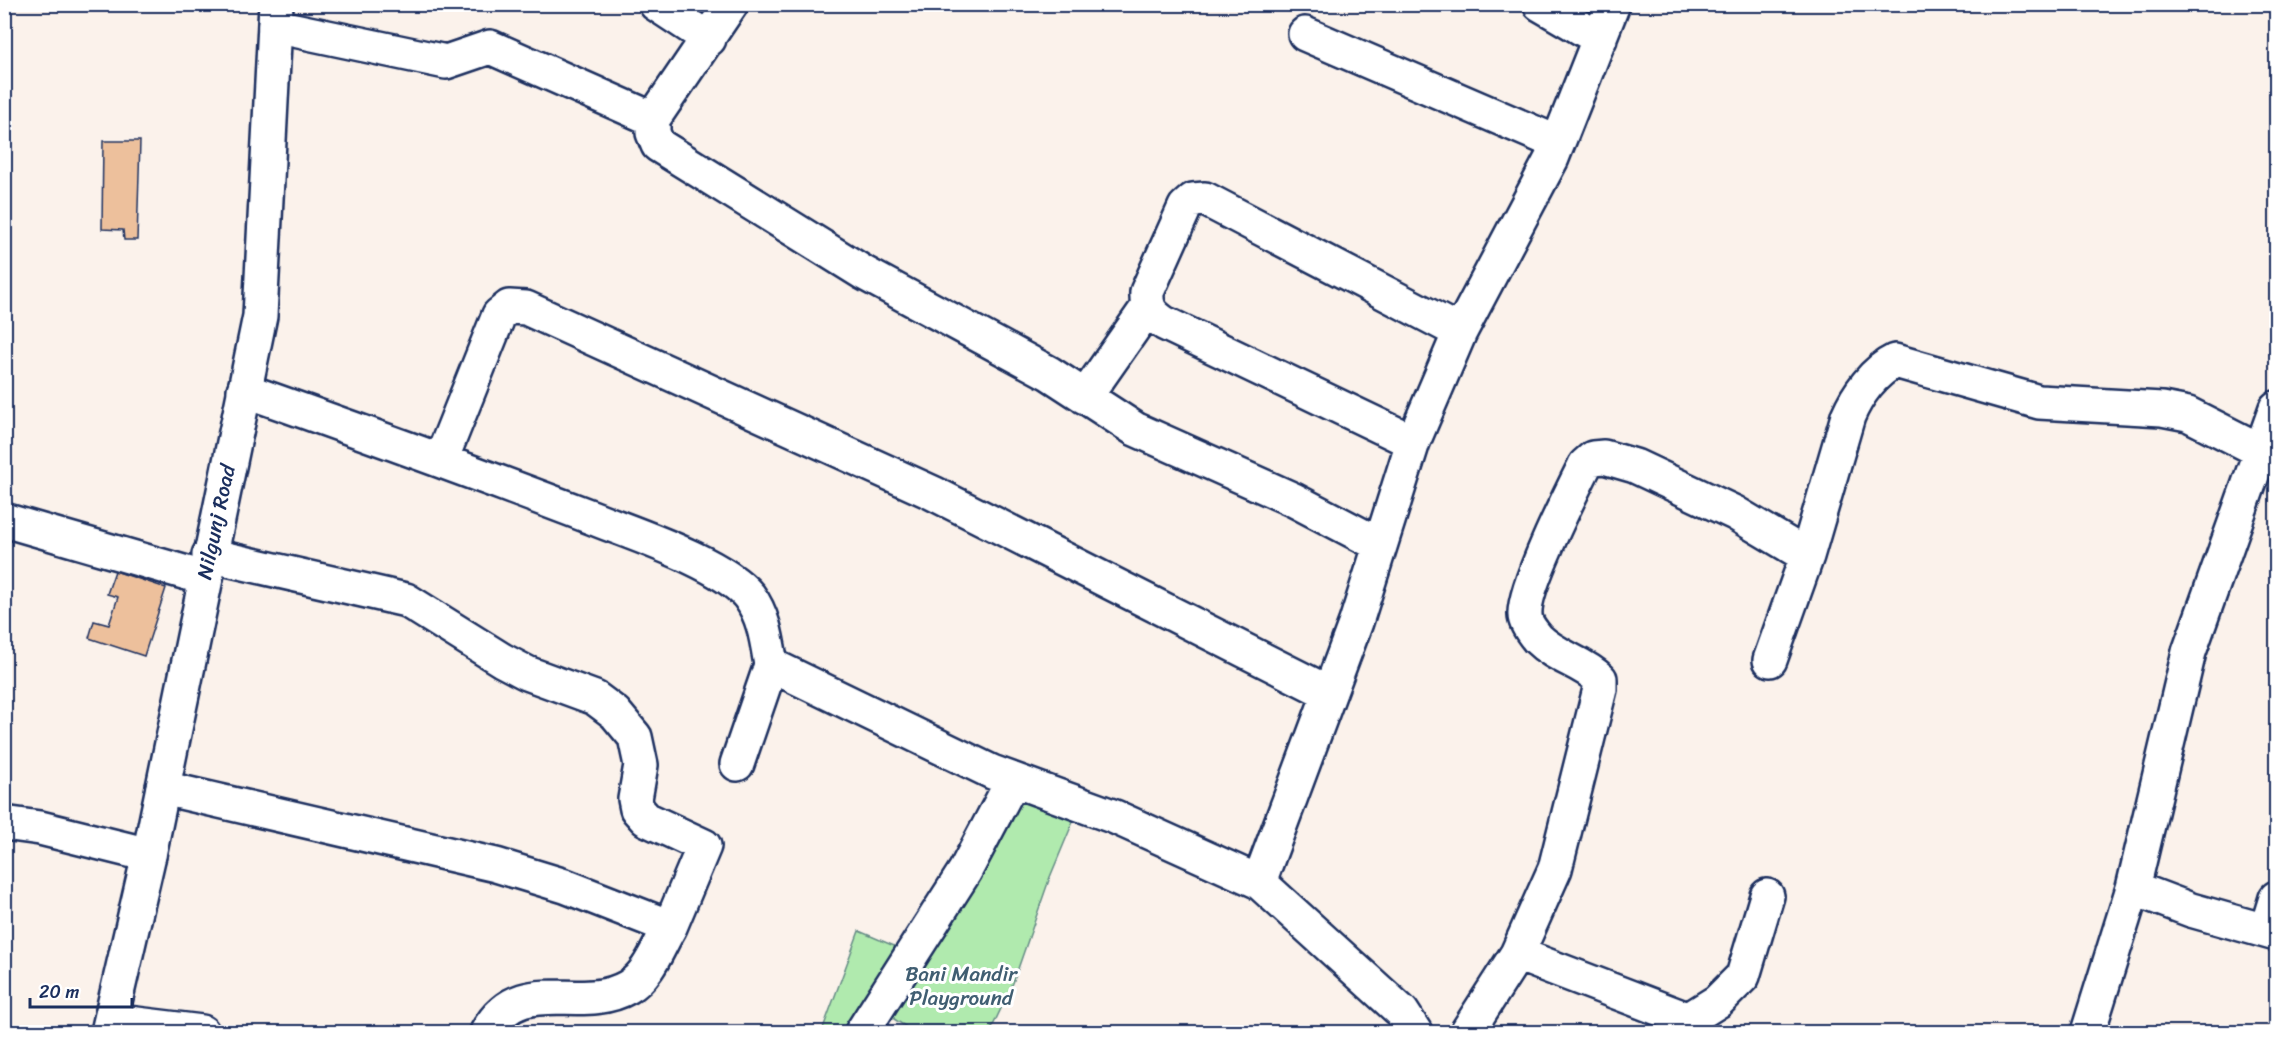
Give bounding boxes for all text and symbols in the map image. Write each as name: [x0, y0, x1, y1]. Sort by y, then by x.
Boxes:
street label: Nilgunj Road: [185, 459, 247, 583]
park label: Bani Mandir Playground: [905, 955, 1018, 1017]
scale bar: [30, 971, 132, 1009]
text: 20 m: [39, 976, 79, 1008]

